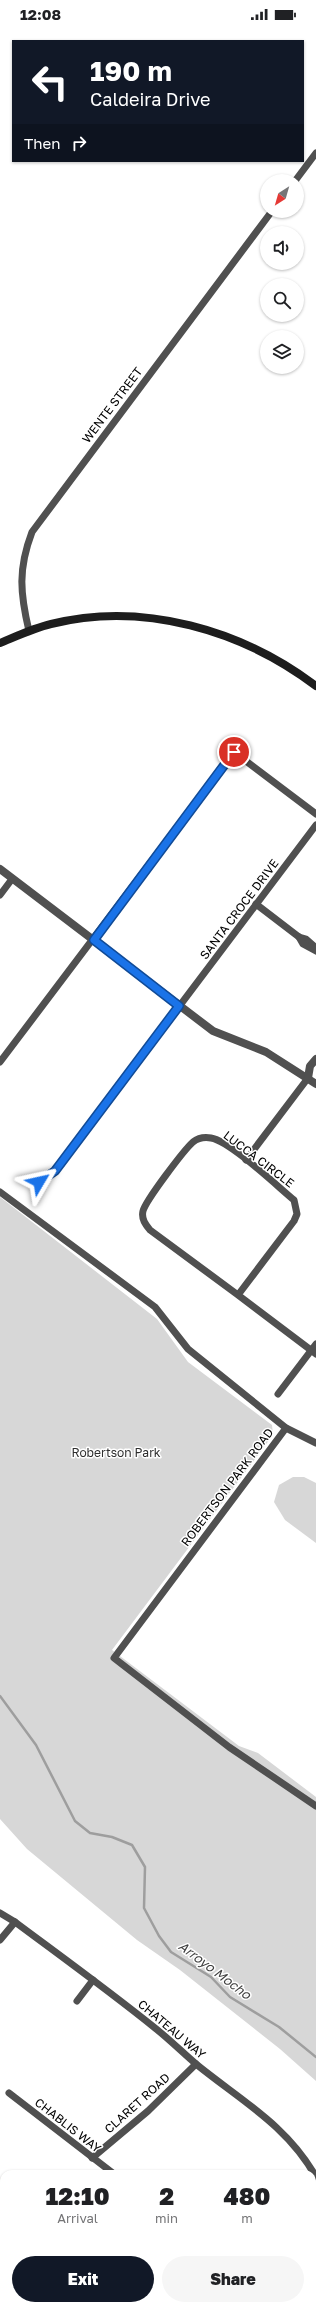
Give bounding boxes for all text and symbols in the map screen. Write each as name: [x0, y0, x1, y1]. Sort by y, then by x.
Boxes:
text: 12:08: [20, 5, 61, 23]
text: 190 m: [90, 54, 172, 87]
icon: left: [24, 56, 76, 108]
text: Caldeira Drive: [90, 88, 210, 110]
icon: right: [68, 132, 90, 154]
text: Then: [24, 134, 60, 152]
north arrow: [260, 174, 304, 218]
map controls: [260, 174, 304, 374]
button: sound: [260, 226, 304, 270]
button: search: [260, 278, 304, 322]
button: layers: [260, 330, 304, 374]
street label: WENTE STREET: [79, 364, 146, 446]
pin: [217, 735, 251, 769]
icon: arrive: [223, 741, 245, 763]
street label: SANTA CROCE DRIVE: [196, 856, 282, 962]
street label: LUCCA CIRCLE: [221, 1127, 297, 1191]
position arrow: [18, 1161, 60, 1203]
street label: ROBERTSON PARK ROAD: [178, 1425, 276, 1549]
park label: Robertson Park: [71, 1445, 161, 1460]
water label: Arroyo Mocho: [176, 1938, 255, 2003]
street label: CHATEAU WAY: [135, 1996, 209, 2062]
street label: CLARET ROAD: [101, 2070, 173, 2136]
street label: CHABLIS WAY: [32, 2094, 104, 2156]
text: 12:10: [46, 2181, 110, 2210]
text: 2: [159, 2181, 174, 2210]
text: 480: [224, 2181, 270, 2210]
text: Arrival: [57, 2210, 98, 2226]
text: min: [155, 2210, 178, 2226]
text: m: [241, 2210, 253, 2226]
button: Exit: [12, 2256, 154, 2302]
button: Share: [162, 2256, 304, 2302]

